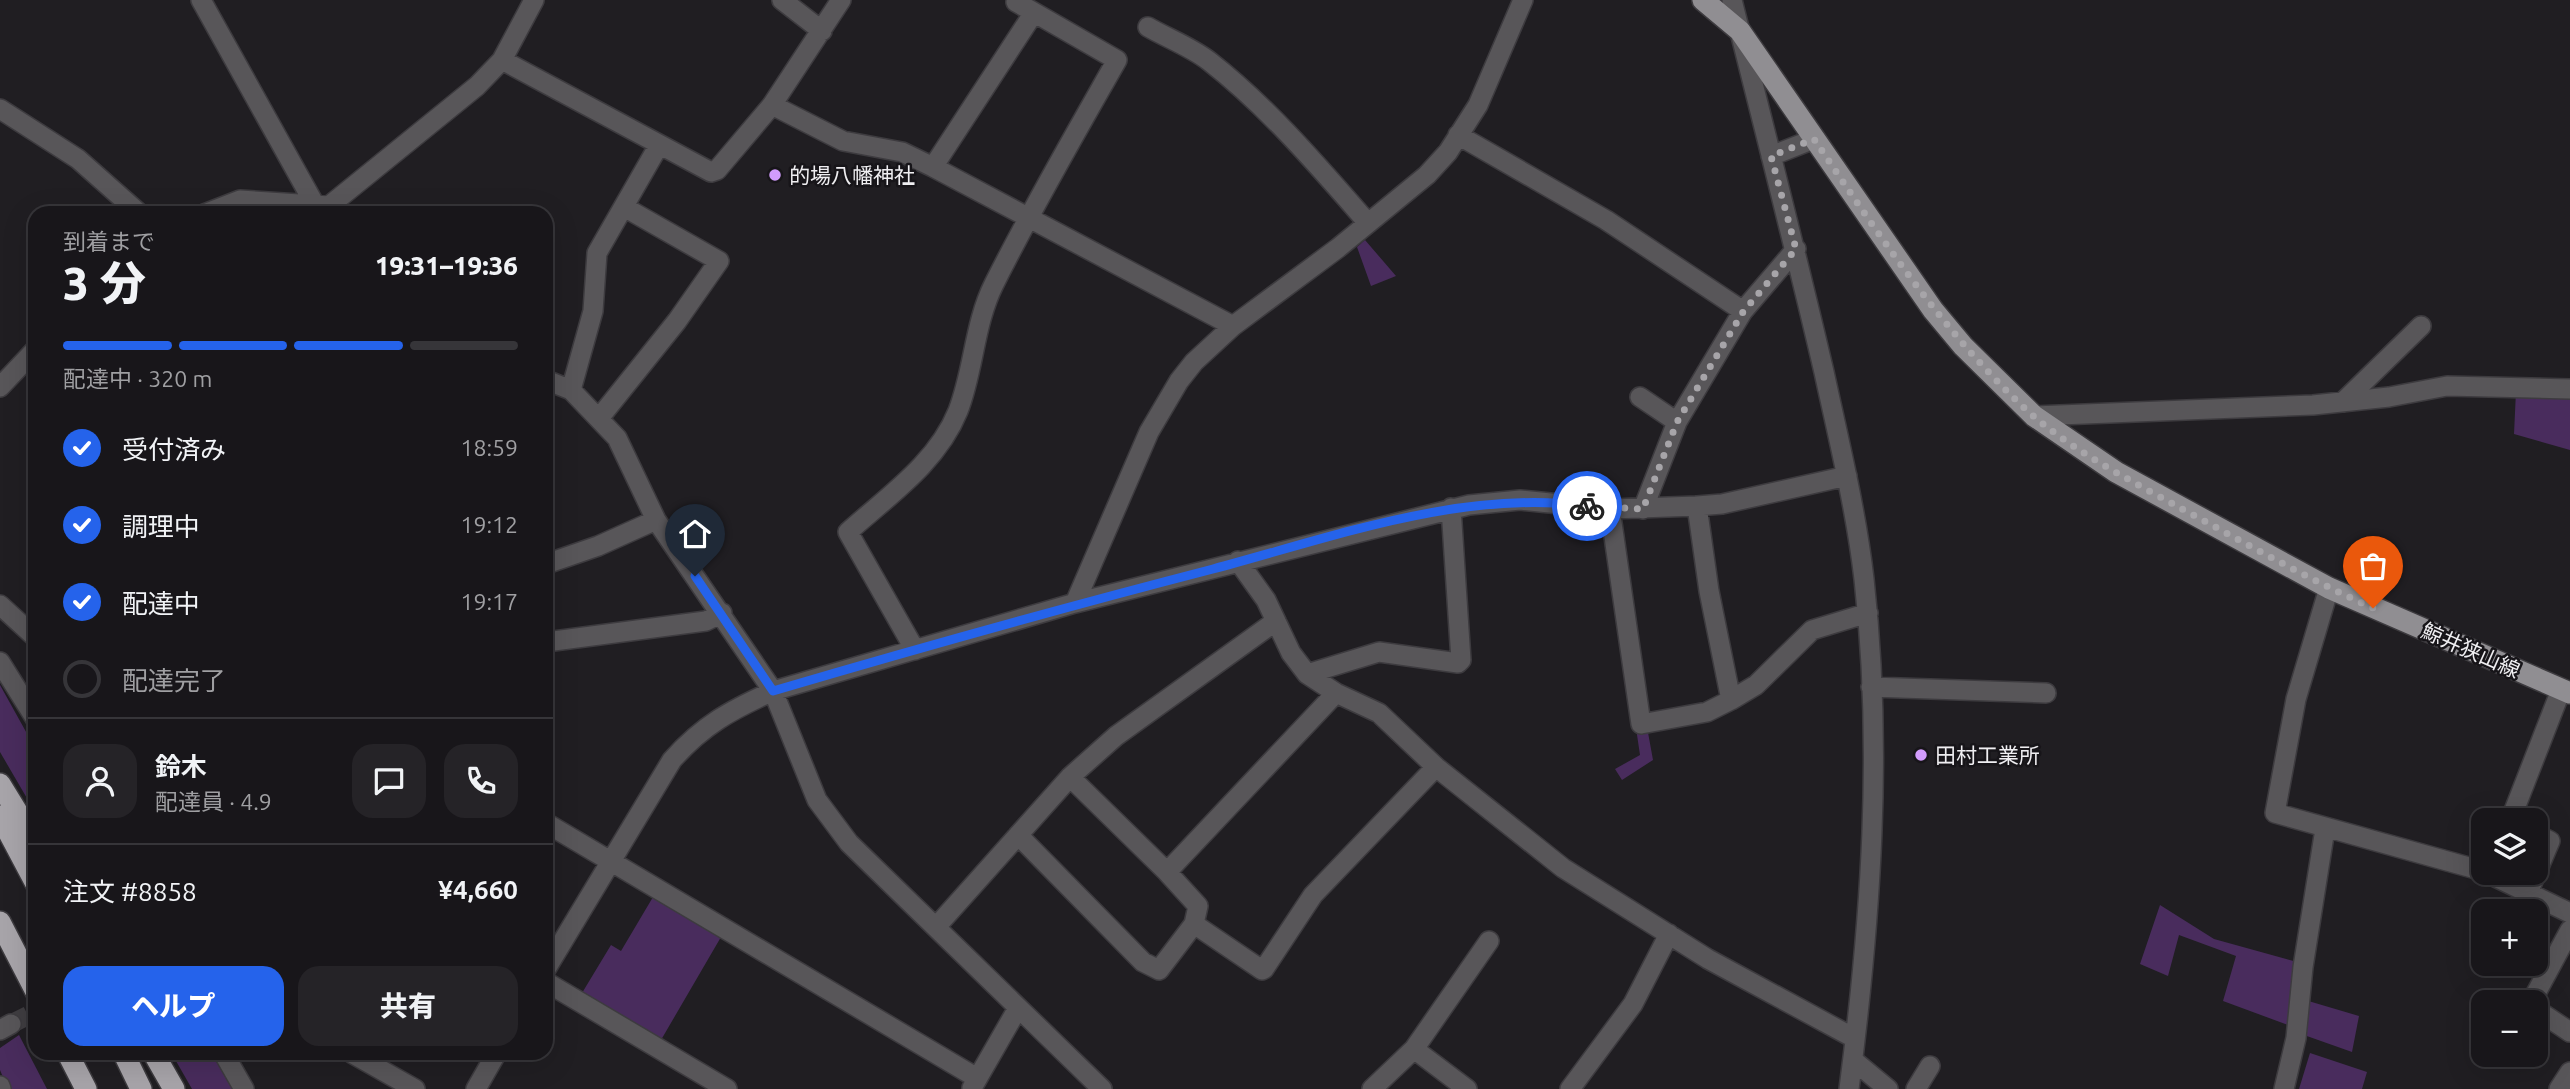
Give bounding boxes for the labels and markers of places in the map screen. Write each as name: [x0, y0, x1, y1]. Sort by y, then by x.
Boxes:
place label: 的場八幡神社: [789, 163, 915, 187]
marker: 的場八幡神社: [767, 167, 783, 183]
pin: [665, 504, 725, 576]
pin: [2343, 536, 2403, 608]
place label: 田村工業所: [1935, 743, 2040, 767]
marker: 田村工業所: [1913, 747, 1929, 763]

